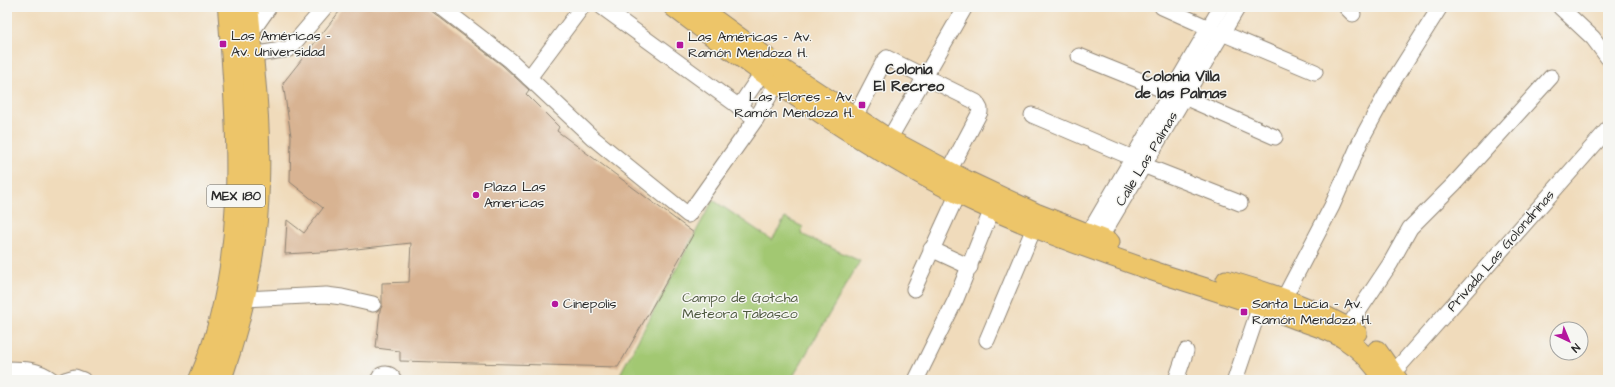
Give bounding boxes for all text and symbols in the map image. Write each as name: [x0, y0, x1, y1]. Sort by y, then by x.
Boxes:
place label: Las Américas - Av. Universidad: [231, 26, 331, 62]
place label: Las Américas - Av. Ramón Mendoza H.: [688, 27, 812, 63]
marker: Las Américas - Av. Universidad: [218, 39, 228, 49]
marker: Las Américas - Av. Ramón Mendoza H.: [675, 40, 685, 50]
district label: Colonia El Recreo: [874, 59, 945, 97]
district label: Colonia Villa de las Palmas: [1134, 66, 1227, 104]
place label: Las Flores - Av. Ramón Mendoza H.: [734, 87, 854, 123]
marker: Las Flores - Av. Ramón Mendoza H.: [857, 100, 867, 110]
street label: Calle Las Palmas: [1111, 108, 1183, 210]
place label: Plaza Las Americas: [484, 177, 546, 213]
road number: MEX 180: [207, 185, 265, 207]
street label: Privada Las Golondrinas: [1443, 186, 1559, 316]
marker: Plaza Las Americas: [471, 190, 481, 200]
park label: Campo de Gotcha Meteora Tabasco: [682, 288, 798, 324]
place label: Cinepolis: [563, 294, 617, 314]
place label: Santa Lucía - Av. Ramón Mendoza H.: [1252, 294, 1372, 330]
marker: Cinepolis: [550, 299, 560, 309]
marker: Santa Lucía - Av. Ramón Mendoza H.: [1239, 307, 1249, 317]
north arrow: [1549, 321, 1589, 361]
text: N: [1568, 340, 1583, 356]

